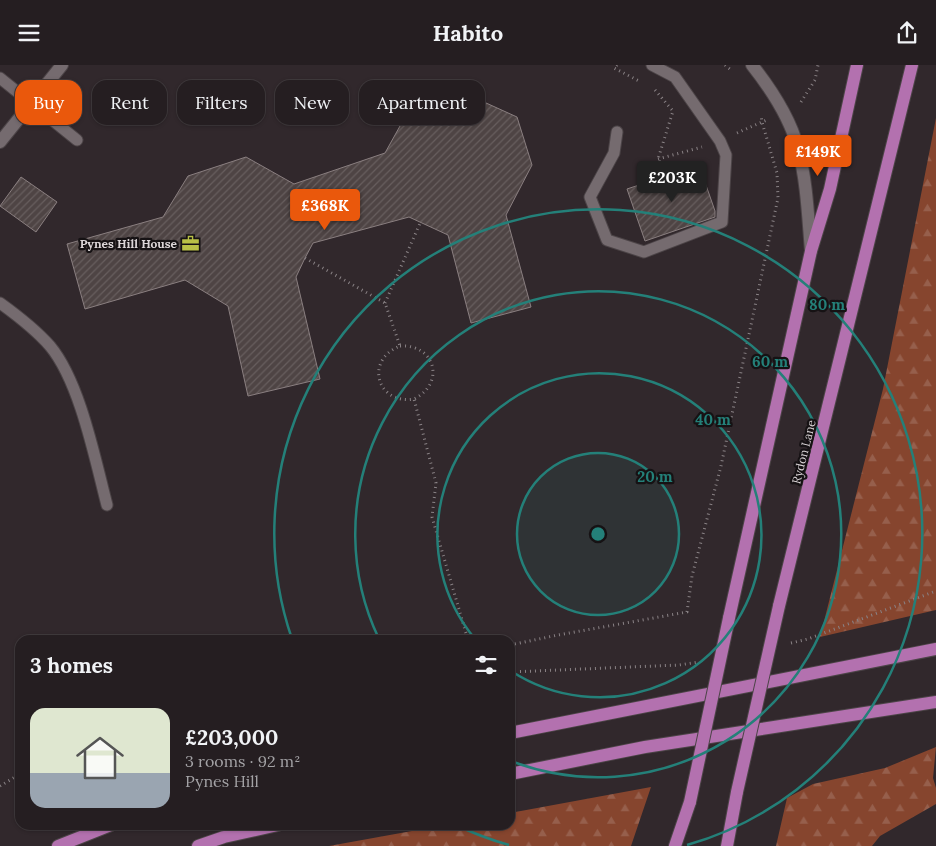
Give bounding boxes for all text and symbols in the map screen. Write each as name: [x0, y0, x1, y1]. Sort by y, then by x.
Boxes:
icon: menu: [15, 19, 43, 47]
text: Habito: [433, 19, 503, 47]
icon: share: [893, 19, 921, 47]
chip: Buy: [15, 80, 82, 125]
chip: Rent: [92, 80, 167, 125]
chip: Filters: [177, 80, 265, 125]
chip: New: [275, 80, 349, 125]
chip: Apartment: [359, 80, 485, 125]
pin: £149K: [783, 135, 853, 177]
text: £149K: [795, 141, 841, 161]
pin: £203K: [637, 161, 707, 203]
text: £203K: [648, 167, 696, 187]
pin: £368K: [290, 189, 360, 231]
text: £368K: [301, 195, 349, 215]
office icon: Pynes Hill House: [181, 234, 201, 254]
place label: Pynes Hill House: [80, 236, 178, 251]
text: 80 m: [809, 295, 845, 314]
text: 60 m: [752, 352, 788, 371]
text: 40 m: [695, 410, 731, 429]
street label: Rydon Lane: [788, 418, 819, 485]
text: 20 m: [637, 467, 673, 486]
centre of rings: [589, 525, 607, 543]
icon: filters: [472, 651, 500, 679]
text: 3 homes: [30, 652, 113, 679]
text: £203,000: [185, 724, 278, 751]
icon: home: [70, 728, 130, 788]
text: 3 rooms · 92 m²: [185, 751, 300, 771]
text: Pynes Hill: [185, 771, 259, 791]

